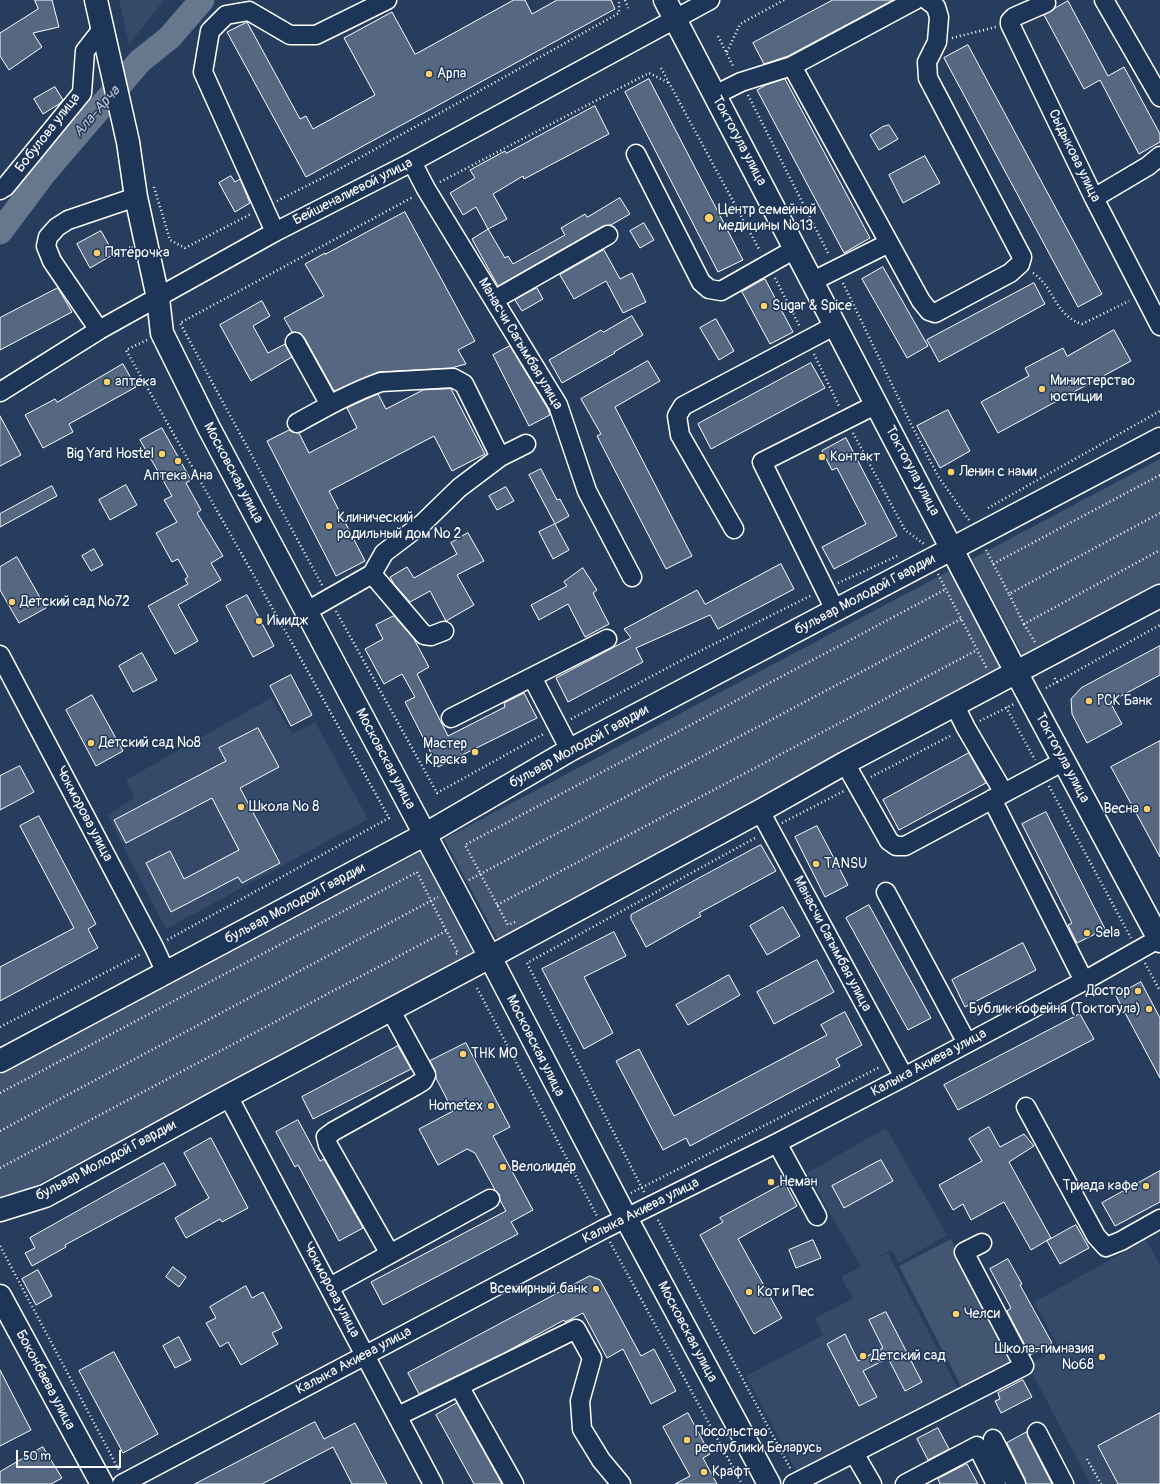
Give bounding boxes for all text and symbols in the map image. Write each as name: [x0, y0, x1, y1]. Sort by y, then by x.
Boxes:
place label: Арпа: [437, 66, 466, 82]
marker: Арпа: [424, 69, 434, 79]
water label: Ала-Арча: [70, 83, 124, 141]
street label: Бобулова улица: [12, 90, 84, 176]
street label: Токтогула улица: [708, 93, 770, 189]
street label: Сыдыкова улица: [1044, 107, 1104, 205]
street label: Бейшеналиевой улица: [290, 155, 416, 229]
place label: Центр семейной медицины №13: [718, 202, 817, 234]
marker: Центр семейной медицины №13: [703, 212, 715, 224]
place label: Пятёрочка: [105, 245, 169, 261]
marker: Пятёрочка: [92, 248, 102, 258]
street label: Манасчи Сагымбая улица: [474, 275, 566, 413]
place label: Sugar & Spice: [772, 298, 852, 314]
marker: Sugar & Spice: [759, 301, 769, 311]
place label: Министерство юстиции: [1050, 373, 1135, 406]
place label: аптека: [115, 374, 156, 390]
marker: аптека: [102, 377, 112, 387]
marker: Министерство юстиции: [1037, 384, 1047, 394]
street label: Московская улица: [199, 420, 267, 526]
street label: Токтогула улица: [881, 423, 943, 519]
place label: Big Yard Hostel: [66, 446, 154, 462]
marker: Big Yard Hostel: [157, 449, 167, 459]
place label: Контакт: [830, 449, 880, 465]
marker: Контакт: [817, 452, 827, 462]
marker: Аптека Ана: [173, 456, 183, 466]
place label: Ленин с нами: [959, 464, 1037, 480]
marker: Ленин с нами: [946, 467, 956, 477]
place label: Аптека Ана: [143, 468, 213, 484]
place label: Клинический родильный дом № 2: [337, 510, 461, 542]
marker: Клинический родильный дом № 2: [324, 521, 334, 531]
street label: бульвар Молодой Гвардии: [792, 551, 938, 639]
place label: Детский сад №72: [20, 594, 130, 610]
marker: Детский сад №72: [7, 597, 17, 607]
place label: Имидж: [267, 613, 308, 629]
marker: Имидж: [254, 616, 264, 626]
place label: РСК Банк: [1097, 693, 1153, 709]
marker: РСК Банк: [1084, 696, 1094, 706]
street label: бульвар Молодой Гвардии: [506, 702, 652, 792]
street label: Московская улица: [351, 706, 419, 812]
street label: Токтогула улица: [1031, 710, 1093, 806]
place label: Детский сад №8: [99, 735, 201, 751]
place label: Мастер Краска: [423, 736, 467, 768]
marker: Детский сад №8: [86, 738, 96, 748]
marker: Мастер Краска: [470, 747, 480, 757]
street label: Чокморова улица: [52, 764, 116, 864]
place label: Школа № 8: [249, 799, 319, 815]
place label: Весна: [1104, 801, 1139, 817]
marker: Школа № 8: [236, 802, 246, 812]
marker: Весна: [1142, 804, 1152, 814]
place label: TANSU: [824, 856, 867, 872]
marker: TANSU: [811, 859, 821, 869]
street label: бульвар Молодой Гвардии: [222, 860, 368, 948]
street label: Манасчи Сагымбая улица: [789, 874, 875, 1014]
place label: Sela: [1095, 925, 1120, 941]
marker: Sela: [1082, 928, 1092, 938]
place label: Достор: [1086, 983, 1130, 999]
marker: Достор: [1133, 986, 1143, 996]
street label: Московская улица: [502, 992, 568, 1100]
place label: Бублик кофейня (Токтогула): [969, 1001, 1141, 1017]
marker: Бублик кофейня (Токтогула): [1144, 1004, 1154, 1014]
street label: Калыка Акиева улица: [868, 1025, 990, 1101]
place label: ТНК МО: [471, 1046, 518, 1062]
marker: ТНК МО: [458, 1049, 468, 1059]
place label: Hometex: [428, 1098, 483, 1114]
marker: Hometex: [486, 1101, 496, 1111]
street label: бульвар Молодой Гвардии: [33, 1117, 179, 1205]
place label: Велолидер: [511, 1159, 576, 1175]
marker: Велолидер: [498, 1162, 508, 1172]
street label: Калыка Акиева улица: [580, 1174, 702, 1248]
place label: Неман: [779, 1174, 817, 1190]
marker: Неман: [766, 1177, 776, 1187]
place label: Триада кафе: [1062, 1178, 1138, 1194]
marker: Триада кафе: [1141, 1181, 1151, 1191]
street label: Чокморова улица: [299, 1240, 363, 1340]
street label: Московская улица: [653, 1279, 721, 1385]
place label: Всемирный банк: [489, 1281, 588, 1297]
marker: Всемирный банк: [591, 1284, 601, 1294]
place label: Кот и Пес: [757, 1284, 814, 1300]
marker: Кот и Пес: [744, 1287, 754, 1297]
place label: Челси: [964, 1306, 1000, 1322]
marker: Челси: [951, 1309, 961, 1319]
street label: Калыка Акиева улица: [293, 1323, 415, 1399]
street label: Боконбаева улица: [12, 1327, 78, 1433]
place label: Школа-гимназия №68: [995, 1341, 1094, 1374]
place label: Детский сад: [871, 1348, 946, 1364]
marker: Детский сад: [858, 1351, 868, 1361]
marker: Школа-гимназия №68: [1097, 1352, 1107, 1362]
place label: Посольство республики Беларусь: [695, 1424, 822, 1456]
marker: Посольство республики Беларусь: [682, 1435, 692, 1445]
scale bar: [18, 1442, 123, 1468]
text: 50 m: [23, 1449, 51, 1464]
place label: Крафт: [712, 1464, 750, 1480]
marker: Крафт: [699, 1467, 709, 1477]

